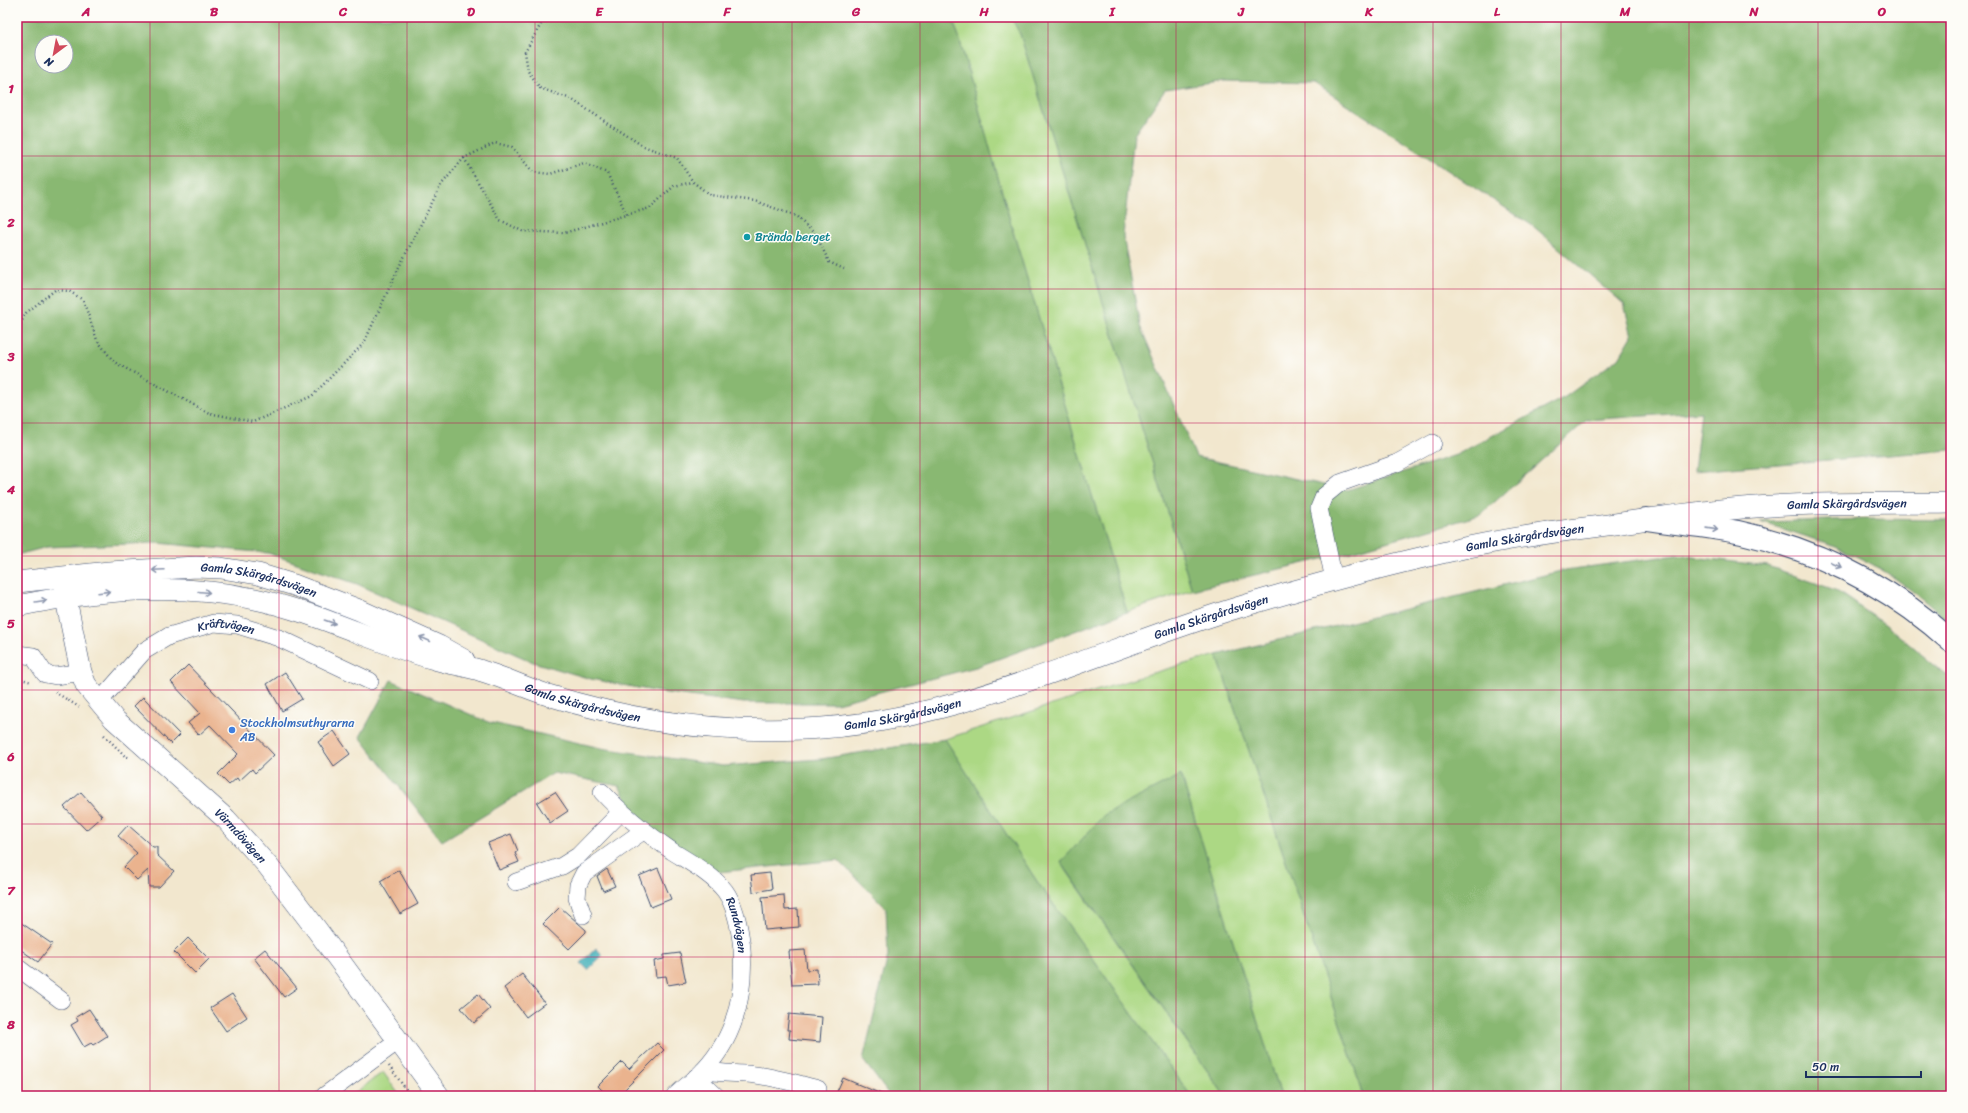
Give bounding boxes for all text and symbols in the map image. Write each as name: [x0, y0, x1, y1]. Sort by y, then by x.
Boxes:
text: A: [81, 0, 90, 23]
text: B: [210, 0, 219, 23]
text: C: [338, 0, 348, 23]
text: D: [467, 0, 475, 23]
text: E: [595, 0, 604, 23]
text: F: [722, 0, 731, 23]
text: G: [851, 0, 861, 23]
text: H: [978, 0, 989, 23]
text: I: [1108, 0, 1116, 23]
text: J: [1237, 0, 1245, 23]
text: K: [1364, 0, 1374, 23]
text: L: [1494, 0, 1501, 23]
text: M: [1619, 0, 1631, 23]
text: N: [1748, 0, 1759, 23]
text: O: [1877, 0, 1887, 23]
north arrow: [34, 34, 74, 74]
text: N: [40, 52, 58, 73]
text: 1: [8, 77, 14, 100]
text: 2: [6, 211, 15, 234]
place label: Brända berget: [755, 226, 830, 248]
marker: Brända berget: [742, 232, 752, 242]
text: 3: [6, 345, 15, 368]
text: 4: [6, 478, 16, 501]
street label: Gamla Skärgårdsvägen: [1787, 492, 1907, 516]
street label: Gamla Skärgårdsvägen: [1464, 517, 1586, 558]
one-way arrow: [1705, 525, 1718, 533]
street label: Gamla Skärgårdsvägen: [200, 556, 321, 604]
one-way arrow: [1830, 561, 1842, 569]
one-way arrow: [152, 566, 165, 573]
one-way arrow: [97, 588, 110, 596]
one-way arrow: [197, 588, 210, 595]
street label: Gamla Skärgårdsvägen: [1151, 588, 1272, 646]
one-way arrow: [34, 597, 47, 605]
text: 5: [7, 612, 15, 635]
street label: Kräftvägen: [194, 612, 258, 641]
one-way arrow: [324, 618, 336, 626]
one-way arrow: [419, 635, 431, 642]
street label: Gamla Skärgårdsvägen: [521, 677, 643, 729]
street label: Gamla Skärgårdsvägen: [843, 691, 964, 737]
place label: Stockholmsuthyrarna AB: [239, 712, 355, 748]
marker: Stockholmsuthyrarna AB: [227, 725, 237, 735]
text: 6: [6, 745, 15, 768]
street label: Värmdövägen: [209, 803, 272, 869]
text: 7: [7, 879, 16, 902]
street label: Rundvägen: [719, 893, 753, 954]
text: 8: [6, 1013, 15, 1036]
scale bar: [1806, 1053, 1921, 1079]
text: 50 m: [1812, 1056, 1839, 1078]

